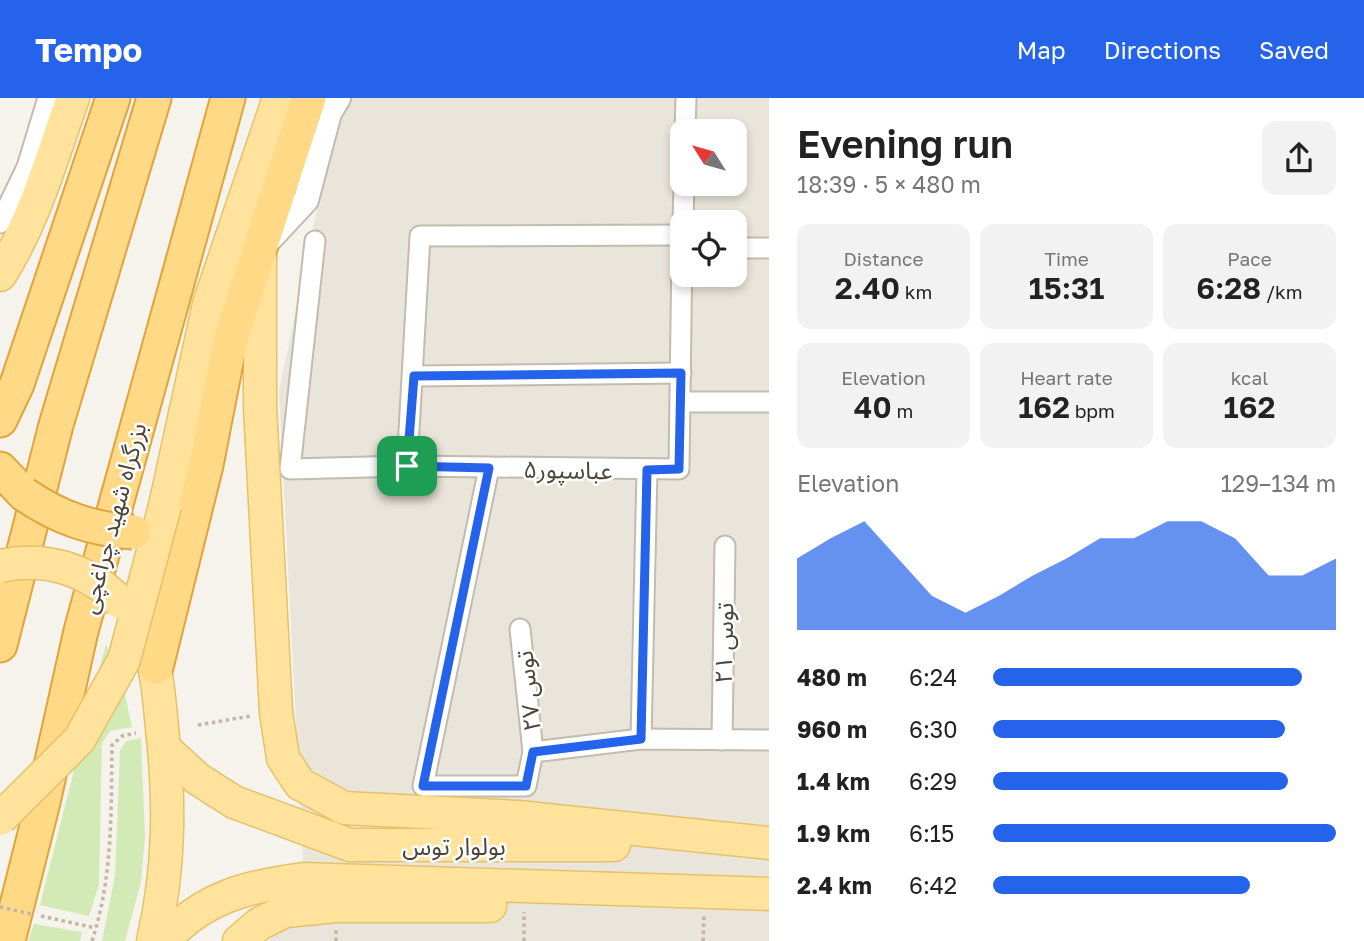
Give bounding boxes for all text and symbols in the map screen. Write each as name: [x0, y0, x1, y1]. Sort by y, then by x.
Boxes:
text: Tempo: [35, 30, 142, 69]
text: Map: [1017, 35, 1066, 64]
text: Directions: [1104, 35, 1221, 64]
text: Saved: [1259, 35, 1329, 64]
north arrow: [670, 119, 747, 196]
map controls: [670, 119, 747, 287]
text: Evening run: [797, 121, 1013, 166]
button: share: [1262, 121, 1336, 195]
text: 18:39 · 5 × 480 m: [797, 170, 981, 198]
button: locate: [670, 210, 747, 287]
text: Distance: [844, 247, 923, 270]
text: Time: [1044, 247, 1089, 270]
text: Pace: [1227, 247, 1272, 270]
text: 2.40: [835, 270, 900, 306]
text: 15:31: [1029, 270, 1104, 306]
text: 6:28: [1196, 270, 1261, 306]
text: km: [900, 280, 932, 303]
text: /km: [1261, 280, 1303, 303]
text: Elevation: [841, 366, 926, 389]
text: Heart rate: [1020, 366, 1113, 389]
text: kcal: [1231, 366, 1268, 389]
text: 40: [854, 389, 892, 425]
text: 162: [1018, 389, 1070, 425]
text: 162: [1224, 389, 1275, 425]
text: m: [892, 399, 913, 422]
text: bpm: [1070, 399, 1115, 422]
street label: بزرگراه شهید چراغچی: [73, 419, 153, 617]
pin: [377, 436, 437, 496]
icon: arrive: [388, 447, 426, 485]
street label: عباسپور۵: [523, 454, 613, 486]
text: Elevation: [797, 469, 899, 497]
text: 129–134 m: [1221, 469, 1336, 497]
street label: توس ۲۱: [708, 602, 739, 684]
street label: توس ۲۷: [508, 649, 547, 733]
text: 480 m: [797, 663, 867, 691]
text: 6:24: [909, 663, 957, 691]
text: 960 m: [797, 715, 867, 743]
text: 6:30: [909, 715, 958, 743]
text: 1.4 km: [797, 767, 870, 795]
text: 6:29: [909, 767, 957, 795]
text: 1.9 km: [797, 819, 870, 847]
text: 6:15: [909, 819, 954, 847]
street label: بولوار توس: [402, 831, 506, 861]
text: 2.4 km: [797, 871, 872, 899]
text: 6:42: [909, 871, 957, 899]

